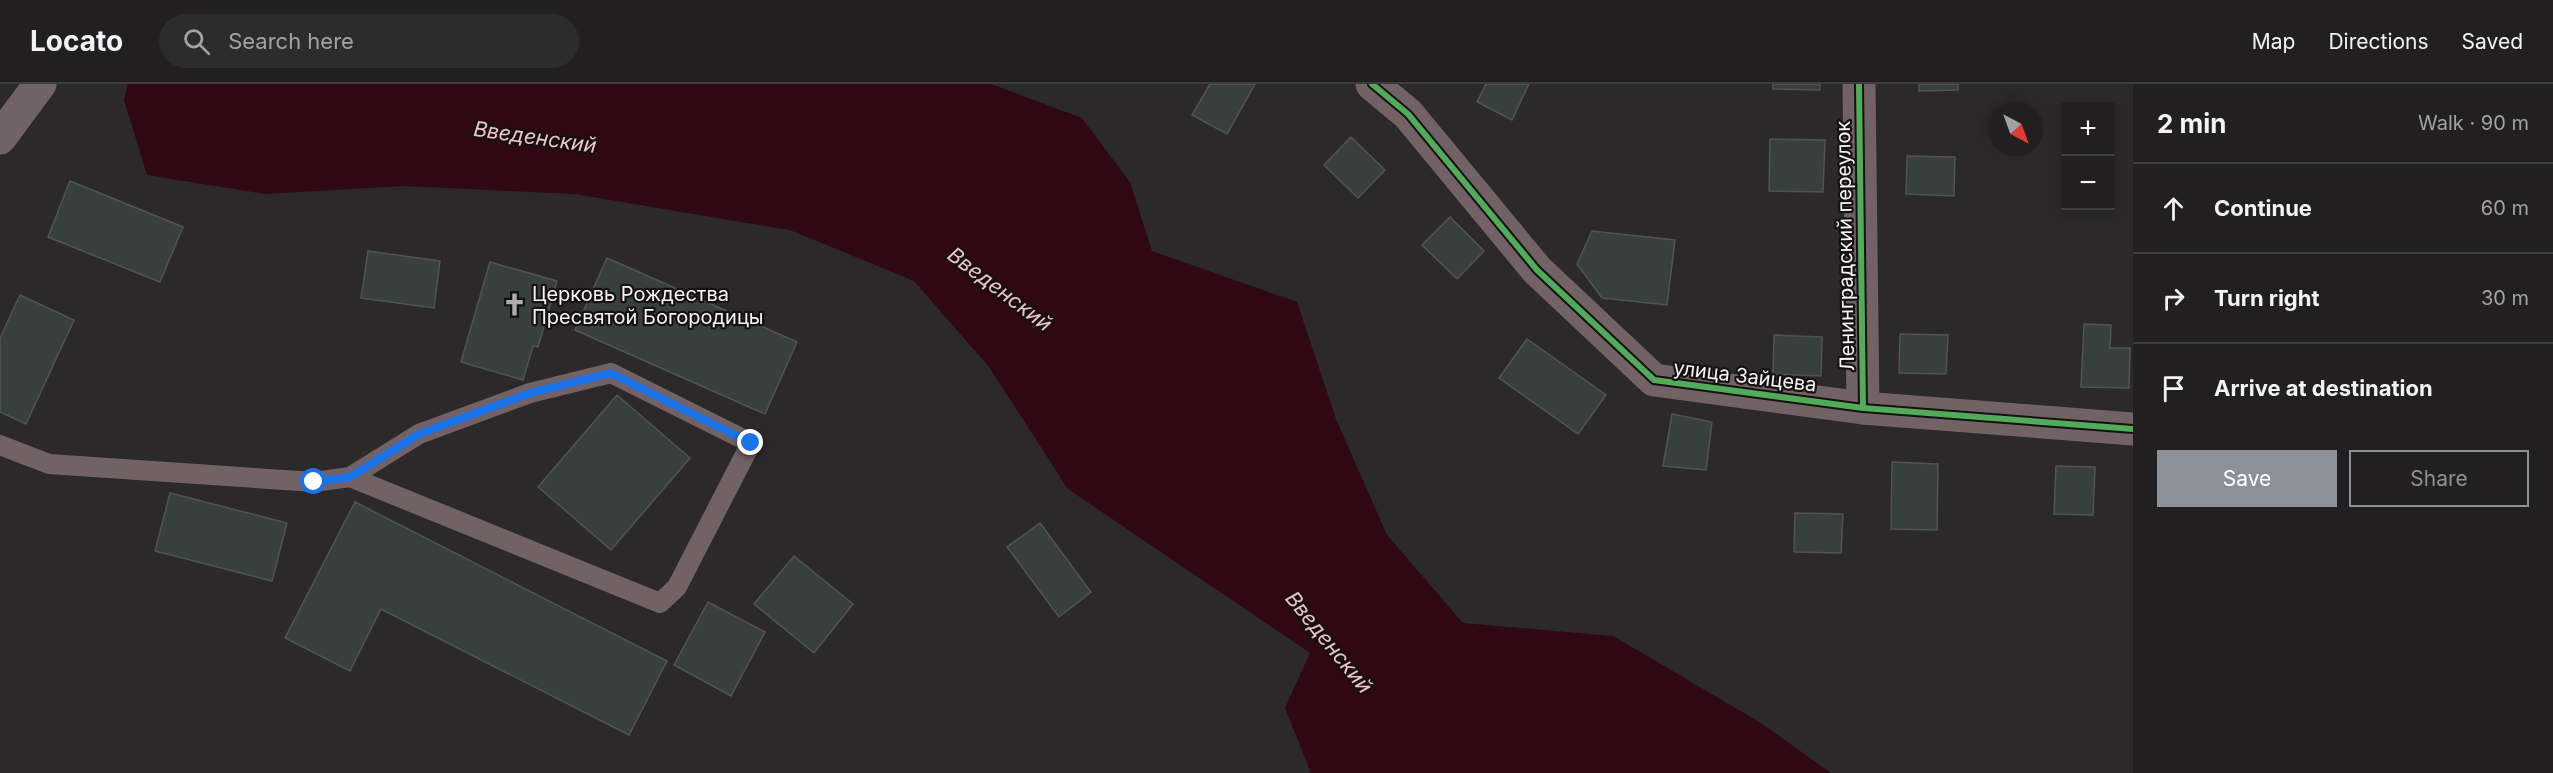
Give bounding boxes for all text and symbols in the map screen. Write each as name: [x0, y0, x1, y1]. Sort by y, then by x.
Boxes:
search box: [159, 14, 579, 68]
text: Locato: [30, 24, 123, 58]
icon: search: [180, 25, 213, 58]
text: Search here: [228, 28, 354, 54]
text: Map: [2252, 29, 2295, 54]
text: Directions: [2328, 29, 2429, 54]
text: Saved: [2462, 29, 2523, 54]
north arrow: [1989, 102, 2043, 156]
map controls: [2061, 102, 2115, 210]
button: +: [2061, 102, 2115, 156]
text: 2 min: [2157, 108, 2227, 139]
text: Walk · 90 m: [2418, 111, 2529, 135]
water label: Введенский: [472, 116, 598, 158]
street label: Ленинградский переулок: [1831, 120, 1859, 371]
button: −: [2061, 156, 2115, 210]
icon: ahead: [2157, 192, 2190, 225]
text: Continue: [2214, 195, 2312, 221]
text: 60 m: [2481, 196, 2529, 220]
water label: Введенский: [943, 242, 1057, 336]
place label: Церковь Рождества Пресвятой Богородицы: [532, 282, 764, 329]
icon: right: [2157, 282, 2190, 315]
text: Turn right: [2214, 285, 2320, 311]
text: 30 m: [2481, 286, 2529, 310]
church icon: Церковь Рождества Пресвятой Богородицы: [501, 292, 527, 318]
street label: улица Зайцева: [1672, 355, 1818, 397]
icon: arrive: [2157, 372, 2190, 405]
text: Arrive at destination: [2214, 375, 2433, 401]
route end: [737, 429, 763, 455]
button: Save: [2157, 450, 2337, 507]
button: Share: [2349, 450, 2529, 507]
route start: [300, 468, 326, 494]
water label: Введенский: [1280, 586, 1378, 698]

